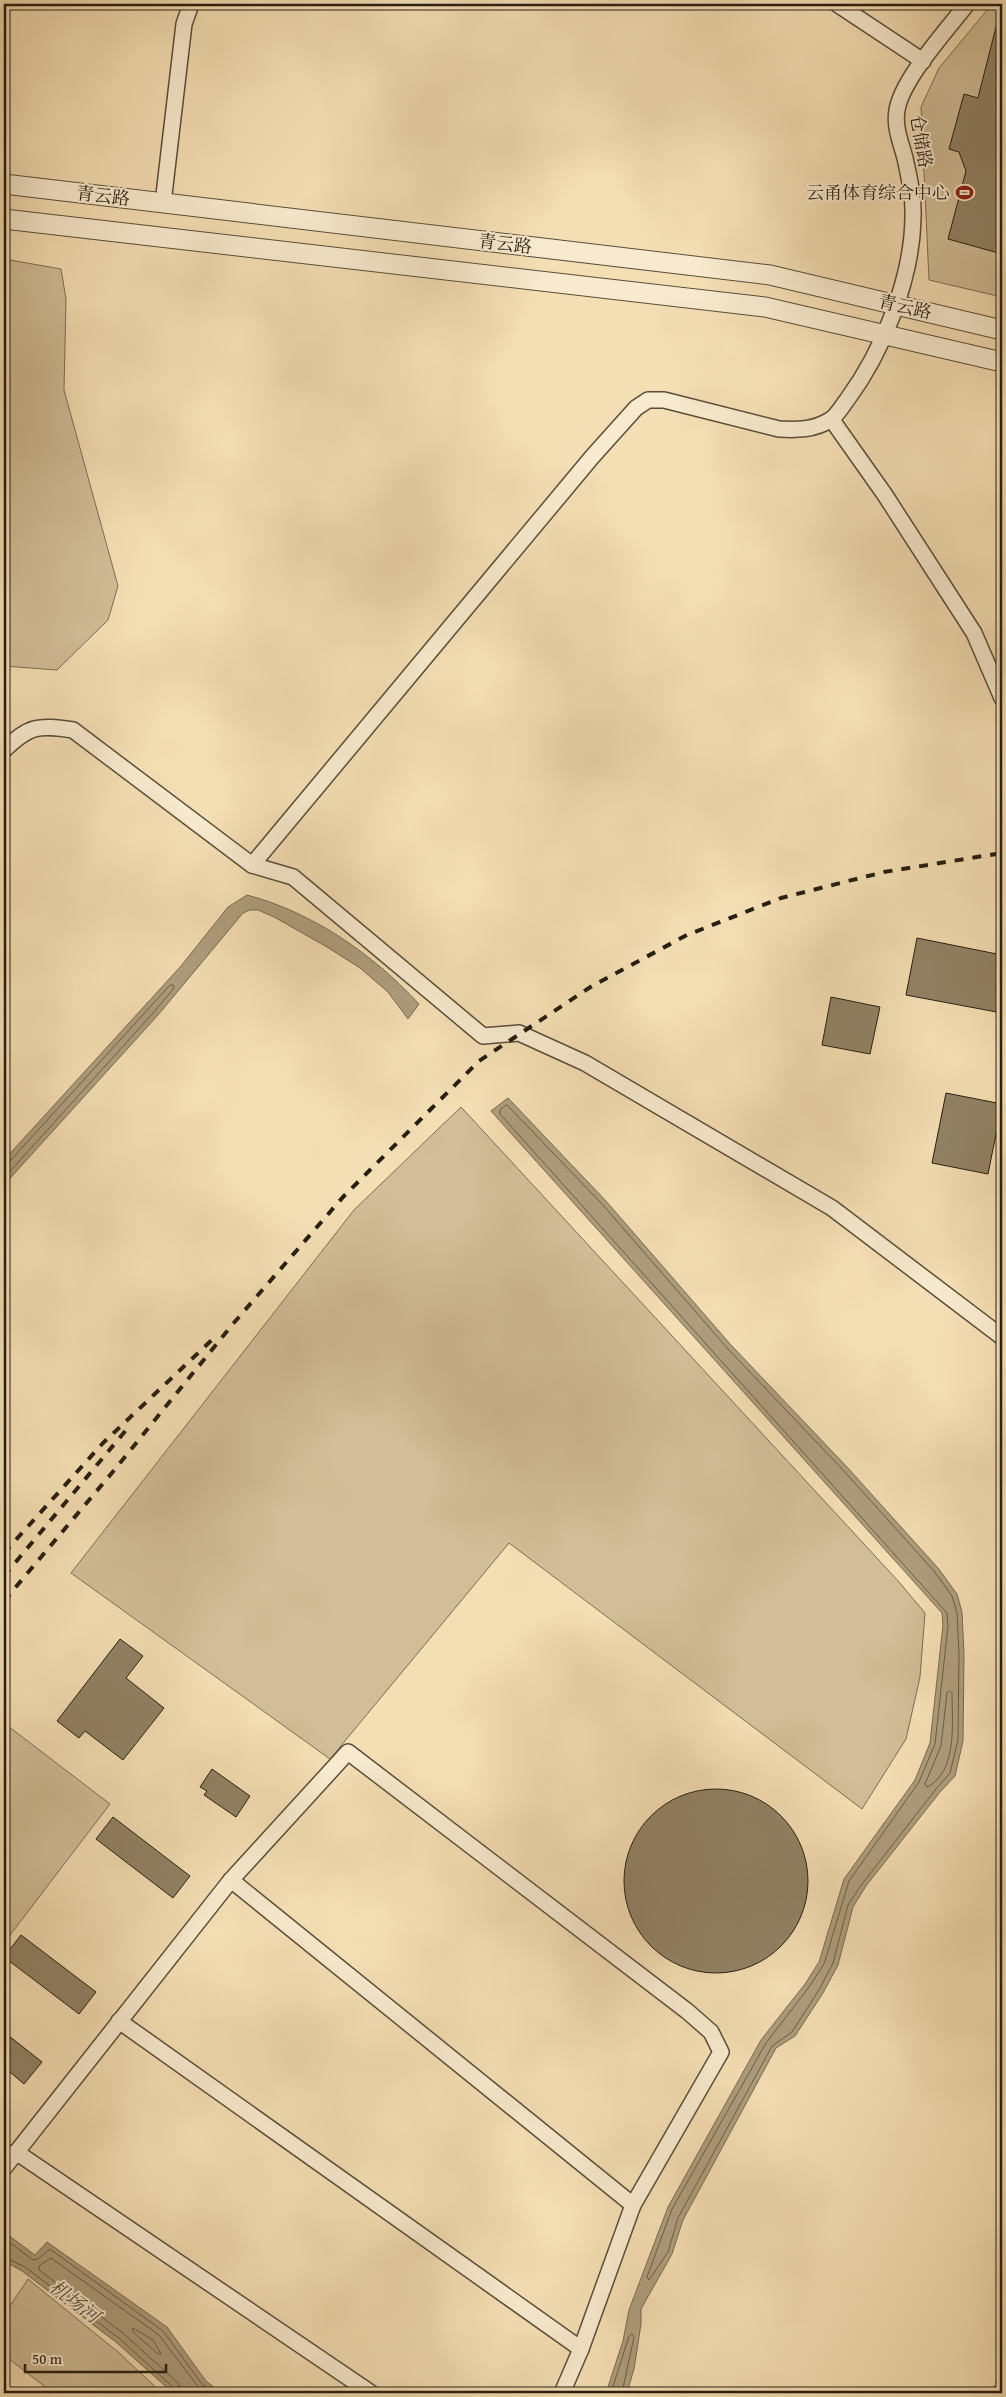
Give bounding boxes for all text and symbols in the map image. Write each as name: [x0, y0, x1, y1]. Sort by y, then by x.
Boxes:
street label: 仓储路: [904, 112, 939, 170]
street label: 青云路: [75, 179, 132, 212]
place label: 云甬体育综合中心: [806, 179, 950, 206]
sports icon: 云甬体育综合中心: [954, 183, 974, 203]
street label: 青云路: [477, 227, 534, 260]
street label: 青云路: [876, 287, 934, 326]
water label: 机场河: [44, 2273, 109, 2331]
scale bar: [25, 2342, 166, 2374]
text: 50 m: [32, 2348, 63, 2369]

